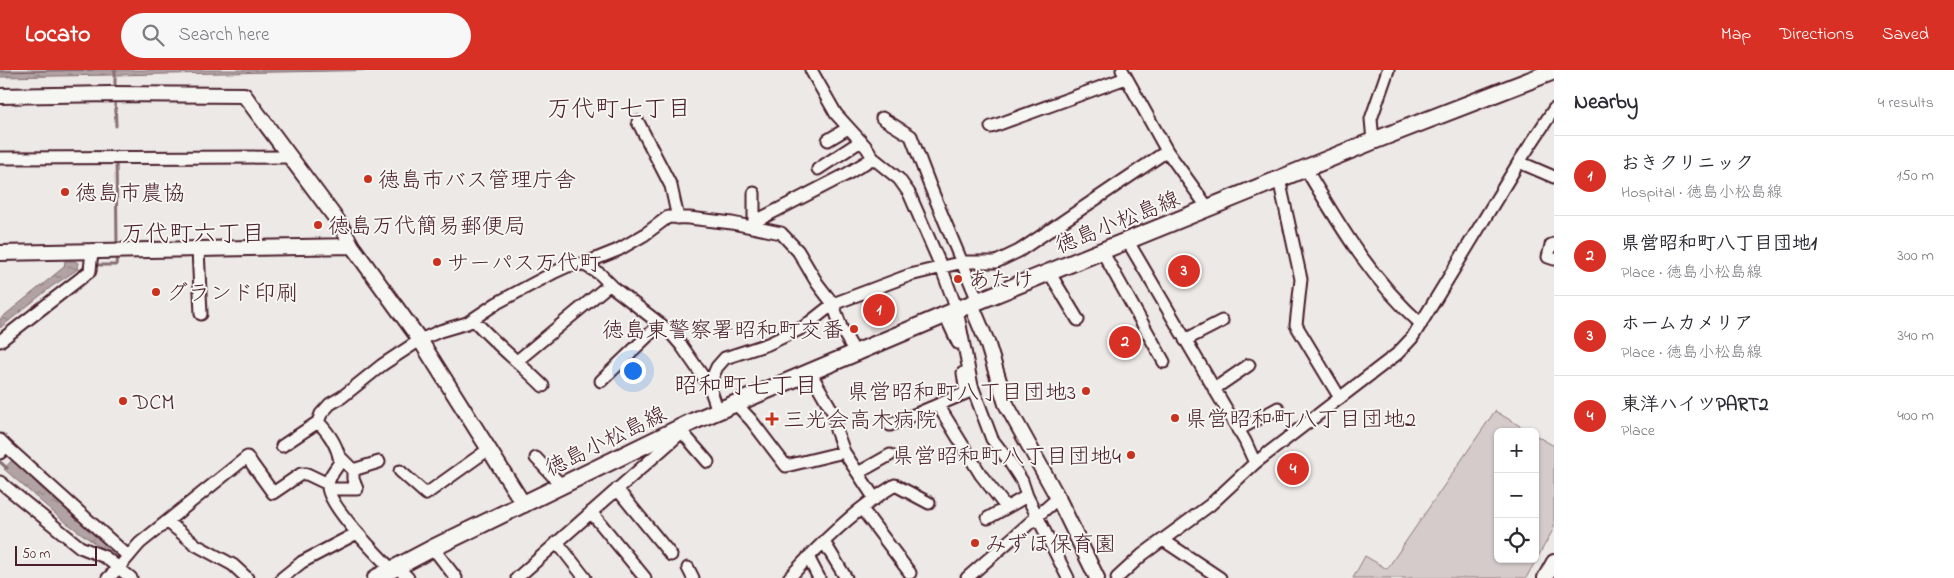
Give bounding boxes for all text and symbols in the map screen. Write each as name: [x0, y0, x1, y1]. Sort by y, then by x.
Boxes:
search box: [121, 13, 471, 58]
text: Locato: [25, 18, 91, 53]
icon: search: [139, 21, 167, 49]
text: Search here: [179, 22, 270, 49]
text: Map: [1721, 22, 1751, 48]
text: Directions: [1779, 22, 1854, 48]
text: Saved: [1882, 22, 1929, 48]
text: Nearby: [1574, 88, 1638, 118]
text: 4 results: [1878, 91, 1934, 115]
district label: 万代町七丁目: [547, 93, 691, 128]
text: おきクリニック: [1621, 151, 1754, 178]
text: 1: [1587, 164, 1593, 188]
text: 150 m: [1896, 164, 1934, 188]
place label: 徳島市バス管理庁舎: [378, 166, 576, 198]
marker: 徳島市バス管理庁舎: [362, 173, 374, 185]
place label: 徳島市農協: [75, 179, 185, 211]
text: Hospital · 徳島小松島線: [1621, 181, 1782, 205]
street label: 徳島小松島線: [1051, 184, 1185, 263]
marker: 徳島市農協: [59, 186, 71, 198]
place label: 徳島万代簡易郵便局: [328, 212, 526, 244]
district label: 万代町六丁目: [121, 218, 265, 253]
marker: 徳島万代簡易郵便局: [312, 219, 324, 231]
text: 県営昭和町八丁目団地1: [1621, 231, 1817, 258]
text: 2: [1586, 244, 1594, 268]
text: 300 m: [1897, 244, 1934, 268]
place label: サーパス万代町: [447, 249, 601, 281]
pin: 3: [1168, 252, 1200, 290]
marker: サーパス万代町: [431, 256, 443, 268]
text: Place · 徳島小松島線: [1621, 261, 1762, 285]
place label: あたけ: [968, 266, 1034, 298]
marker: あたけ: [952, 273, 964, 285]
place label: グランド印刷: [166, 279, 298, 311]
marker: グランド印刷: [150, 286, 162, 298]
pin: 1: [863, 291, 895, 329]
text: ホームカメリア: [1621, 311, 1753, 338]
place label: 徳島東警察署昭和町交番: [602, 316, 844, 348]
marker: 徳島東警察署昭和町交番: [848, 323, 860, 335]
pin: 2: [1109, 323, 1141, 361]
text: 3: [1587, 324, 1593, 348]
text: 340 m: [1897, 324, 1934, 348]
text: Place · 徳島小松島線: [1621, 341, 1762, 365]
your location: [620, 358, 646, 384]
district label: 昭和町七丁目: [674, 370, 818, 405]
place label: 県営昭和町八丁目団地3: [847, 378, 1076, 410]
marker: 県営昭和町八丁目団地3: [1080, 385, 1092, 397]
place label: DCM: [132, 388, 175, 420]
text: 東洋ハイツPART2: [1621, 392, 1768, 419]
marker: DCM: [117, 395, 129, 407]
street label: 徳島小松島線: [540, 399, 673, 486]
text: 4: [1587, 404, 1593, 428]
text: 400 m: [1897, 404, 1934, 428]
place label: 県営昭和町八丁目団地2: [1185, 405, 1416, 437]
place label: 三光会高木病院: [783, 406, 937, 438]
marker: 三光会高木病院: [765, 412, 779, 426]
marker: 県営昭和町八丁目団地2: [1169, 412, 1181, 424]
text: Place: [1621, 419, 1655, 443]
map controls: [1494, 428, 1539, 563]
button: +: [1494, 428, 1539, 473]
place label: 県営昭和町八丁目団地4: [892, 442, 1121, 474]
marker: 県営昭和町八丁目団地4: [1125, 449, 1137, 461]
pin: 4: [1277, 450, 1309, 488]
button: −: [1494, 473, 1539, 518]
button: locate: [1494, 518, 1539, 563]
place label: みずほ保育園: [985, 530, 1116, 562]
marker: みずほ保育園: [969, 537, 981, 549]
scale bar: [15, 543, 98, 566]
text: 50 m: [22, 544, 50, 565]

